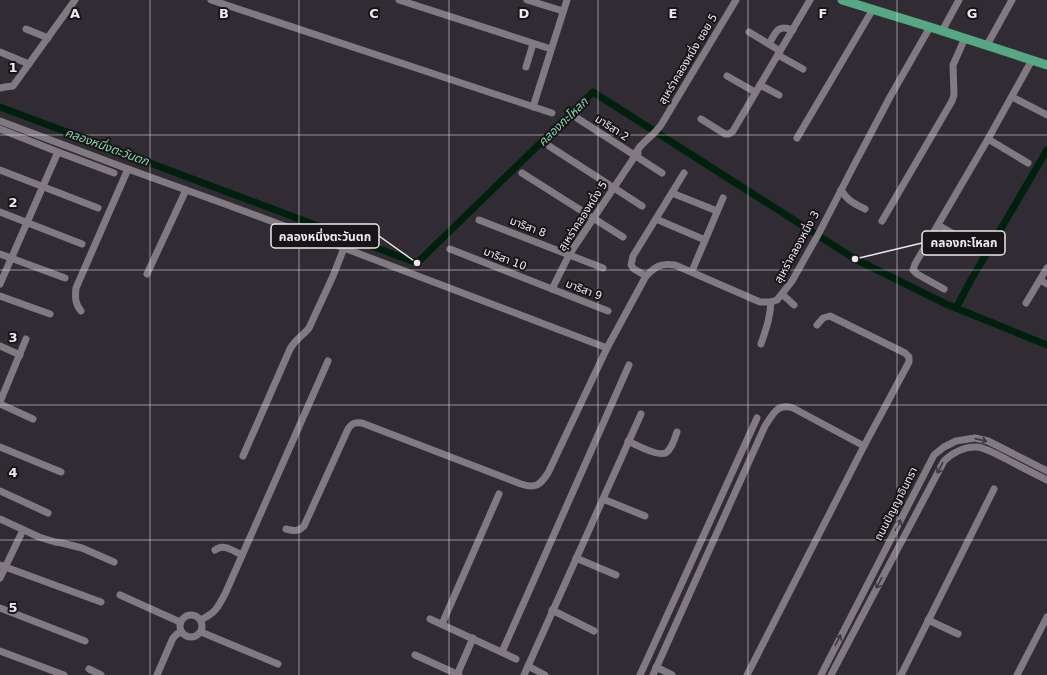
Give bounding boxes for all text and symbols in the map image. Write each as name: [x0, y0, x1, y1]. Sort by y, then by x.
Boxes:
text: A: [70, 6, 80, 21]
text: B: [219, 6, 229, 21]
text: C: [369, 6, 379, 21]
text: D: [519, 6, 530, 21]
text: E: [669, 6, 677, 21]
text: F: [819, 6, 827, 21]
text: G: [967, 6, 977, 21]
street label: สุเหร่าคลองหนึ่ง ซอย 5: [654, 10, 720, 107]
text: 1: [8, 60, 18, 75]
water label: คลองกะโหลก: [535, 94, 591, 149]
street label: มาริสา 2: [593, 112, 631, 144]
water label: คลองหนึ่งตะวันตก: [63, 123, 152, 169]
street label: สุเหร่าคลองหนึ่ง 5: [554, 178, 610, 253]
text: 2: [8, 195, 18, 210]
street label: สุเหร่าคลองหนึ่ง 3: [770, 208, 822, 285]
street label: มาริสา 8: [508, 214, 548, 240]
callout: คลองหนึ่งตะวันตก: [271, 224, 379, 248]
text: คลองหนึ่งตะวันตก: [279, 228, 371, 244]
callout: คลองกะโหลก: [922, 231, 1005, 255]
text: คลองกะโหลก: [930, 236, 998, 250]
street label: มาริสา 10: [482, 245, 528, 273]
street label: มาริสา 9: [564, 277, 604, 303]
text: 3: [8, 330, 18, 345]
one-way arrow: [974, 436, 987, 444]
one-way arrow: [935, 462, 943, 474]
text: 4: [8, 465, 18, 480]
street label: ถนนปัญญาอินทรา: [872, 465, 920, 543]
one-way arrow: [895, 519, 902, 531]
one-way arrow: [875, 577, 883, 589]
text: 5: [8, 600, 18, 615]
one-way arrow: [835, 635, 843, 647]

